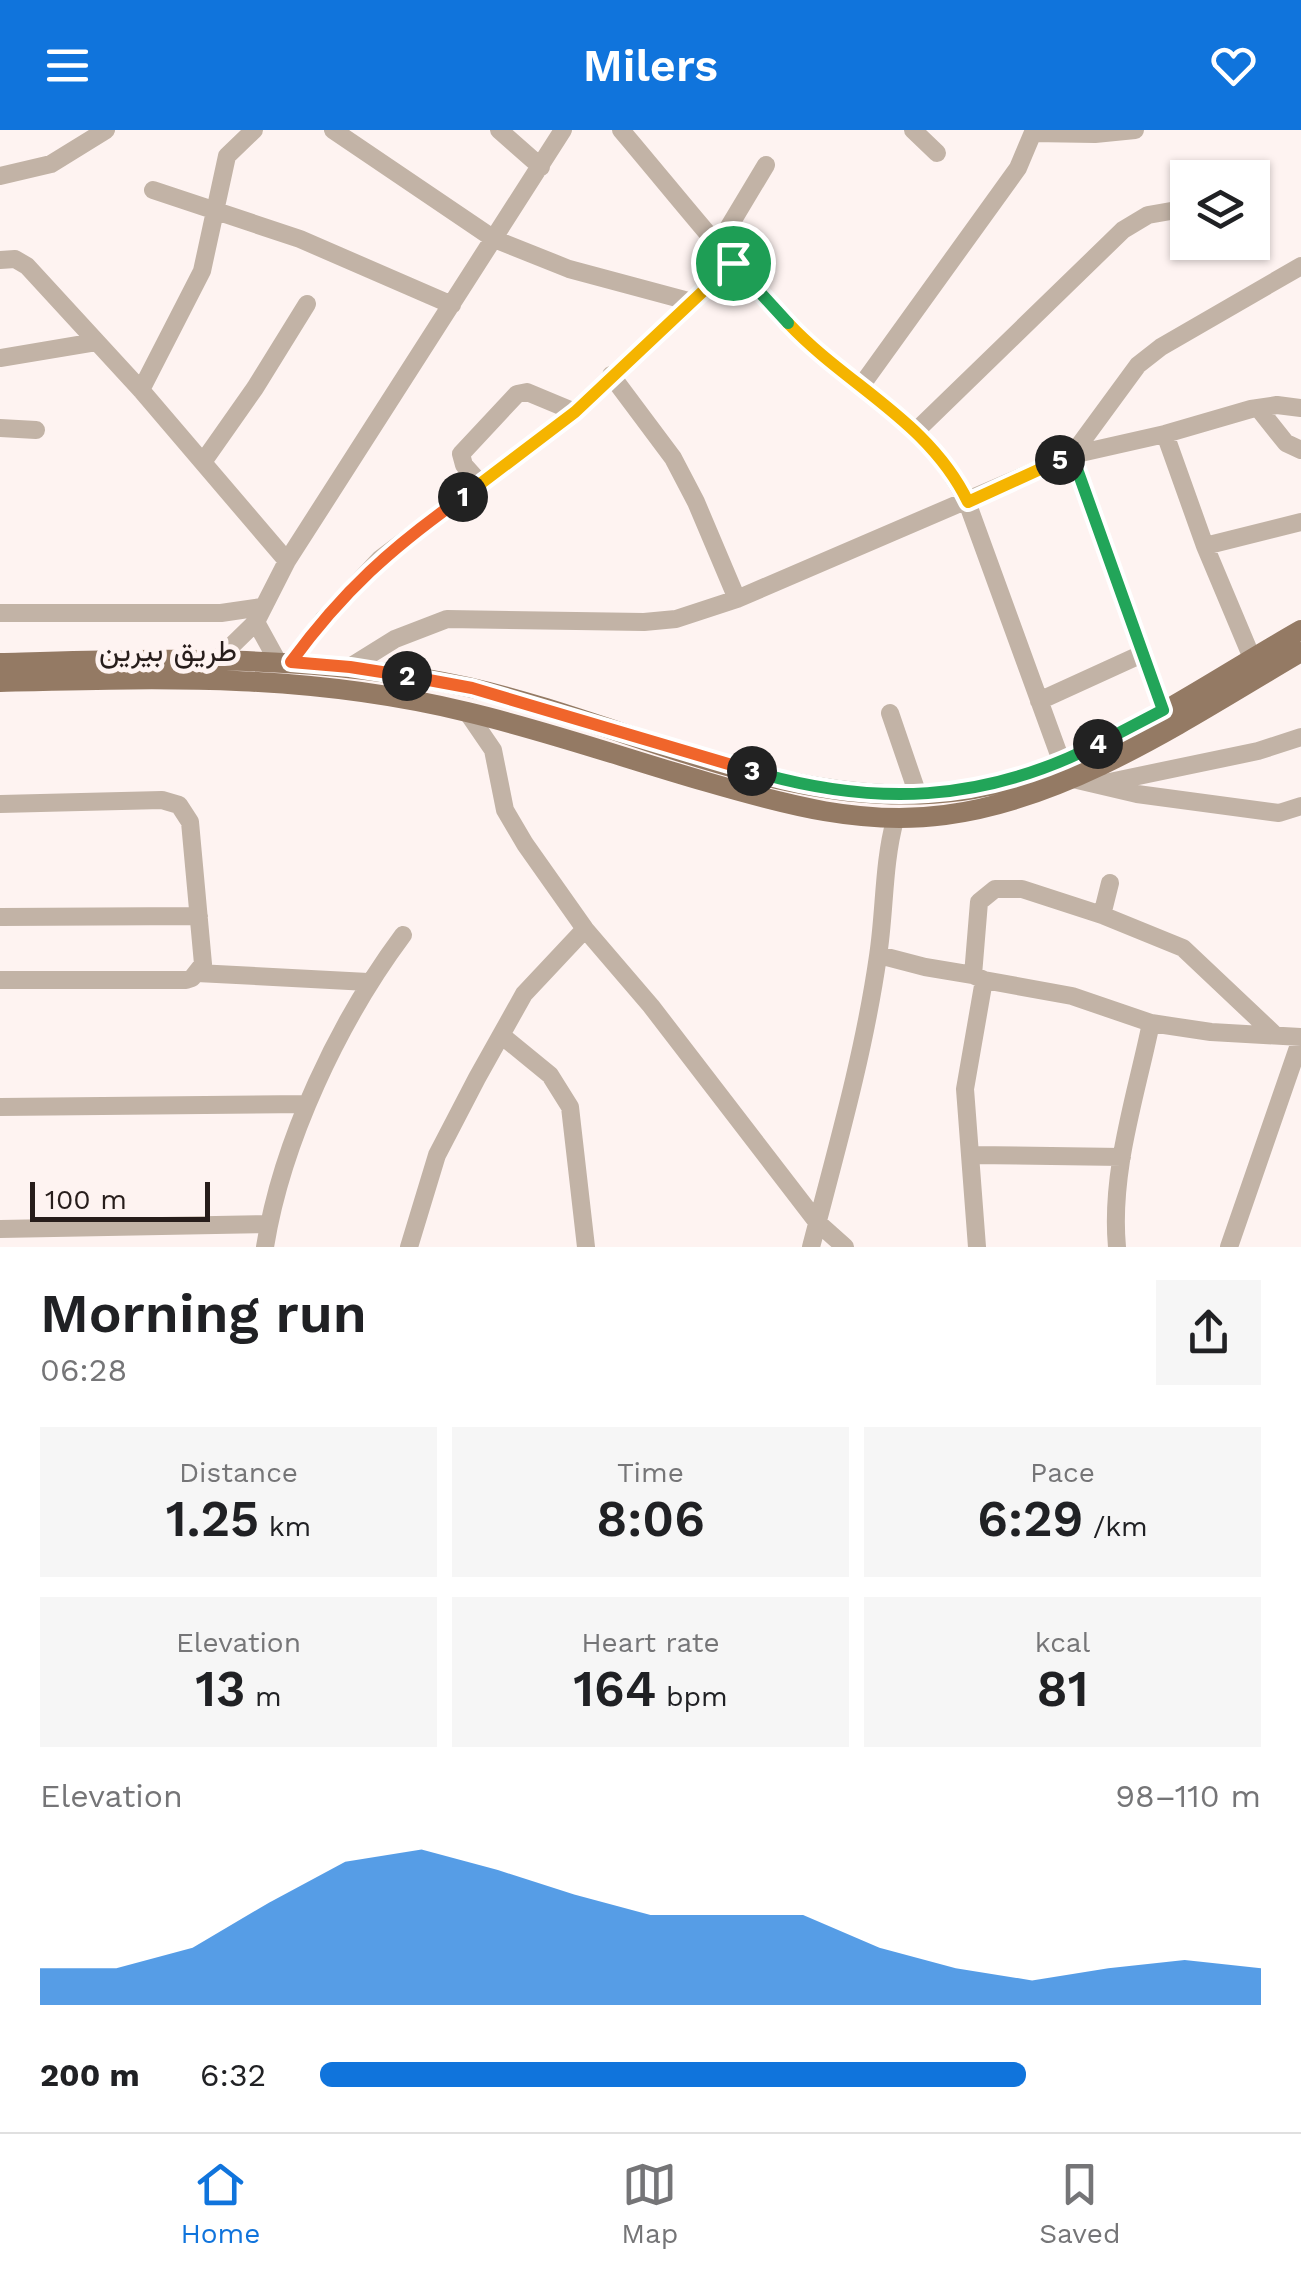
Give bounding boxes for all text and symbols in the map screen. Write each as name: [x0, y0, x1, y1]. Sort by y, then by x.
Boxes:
icon: menu: [40, 38, 95, 93]
icon: heart: [1206, 38, 1261, 93]
text: Milers: [583, 39, 718, 92]
map controls: [1170, 160, 1270, 260]
button: layers: [1170, 160, 1270, 260]
pin: [691, 221, 776, 306]
icon: arrive: [706, 236, 761, 291]
pin: 5: [1035, 435, 1085, 485]
text: 5: [1052, 443, 1068, 476]
pin: 1: [438, 472, 488, 522]
text: 1: [457, 480, 469, 513]
street label: طريق بيرين: [99, 633, 237, 669]
pin: 2: [382, 651, 432, 701]
text: 2: [399, 659, 415, 692]
pin: 4: [1073, 719, 1123, 769]
text: 4: [1089, 727, 1107, 760]
pin: 3: [727, 746, 777, 796]
text: 3: [744, 754, 760, 787]
scale bar: [30, 1177, 210, 1222]
text: 100 m: [45, 1183, 127, 1216]
button: share: [1156, 1280, 1261, 1385]
text: Morning run: [40, 1281, 367, 1345]
text: 06:28: [40, 1351, 127, 1389]
text: Distance: [179, 1456, 298, 1489]
text: Time: [617, 1456, 684, 1489]
text: Pace: [1030, 1456, 1095, 1489]
text: 1.25: [166, 1489, 259, 1548]
text: 8:06: [596, 1489, 705, 1548]
text: 6:29: [977, 1489, 1083, 1548]
text: km: [259, 1510, 311, 1543]
text: /km: [1083, 1510, 1148, 1543]
text: Elevation: [176, 1626, 301, 1659]
text: Heart rate: [581, 1626, 720, 1659]
text: kcal: [1035, 1626, 1090, 1659]
text: 13: [195, 1659, 246, 1718]
text: 164: [573, 1659, 656, 1718]
text: 81: [1037, 1659, 1088, 1718]
text: m: [246, 1680, 282, 1713]
text: bpm: [656, 1680, 728, 1713]
text: Elevation: [40, 1777, 183, 1815]
text: 98–110 m: [1115, 1777, 1261, 1815]
text: 200 m: [40, 2056, 140, 2094]
text: 6:32: [200, 2056, 266, 2094]
tab: Home: [180, 2157, 260, 2250]
tab: Map: [621, 2157, 678, 2250]
tab: Saved: [1039, 2157, 1121, 2250]

